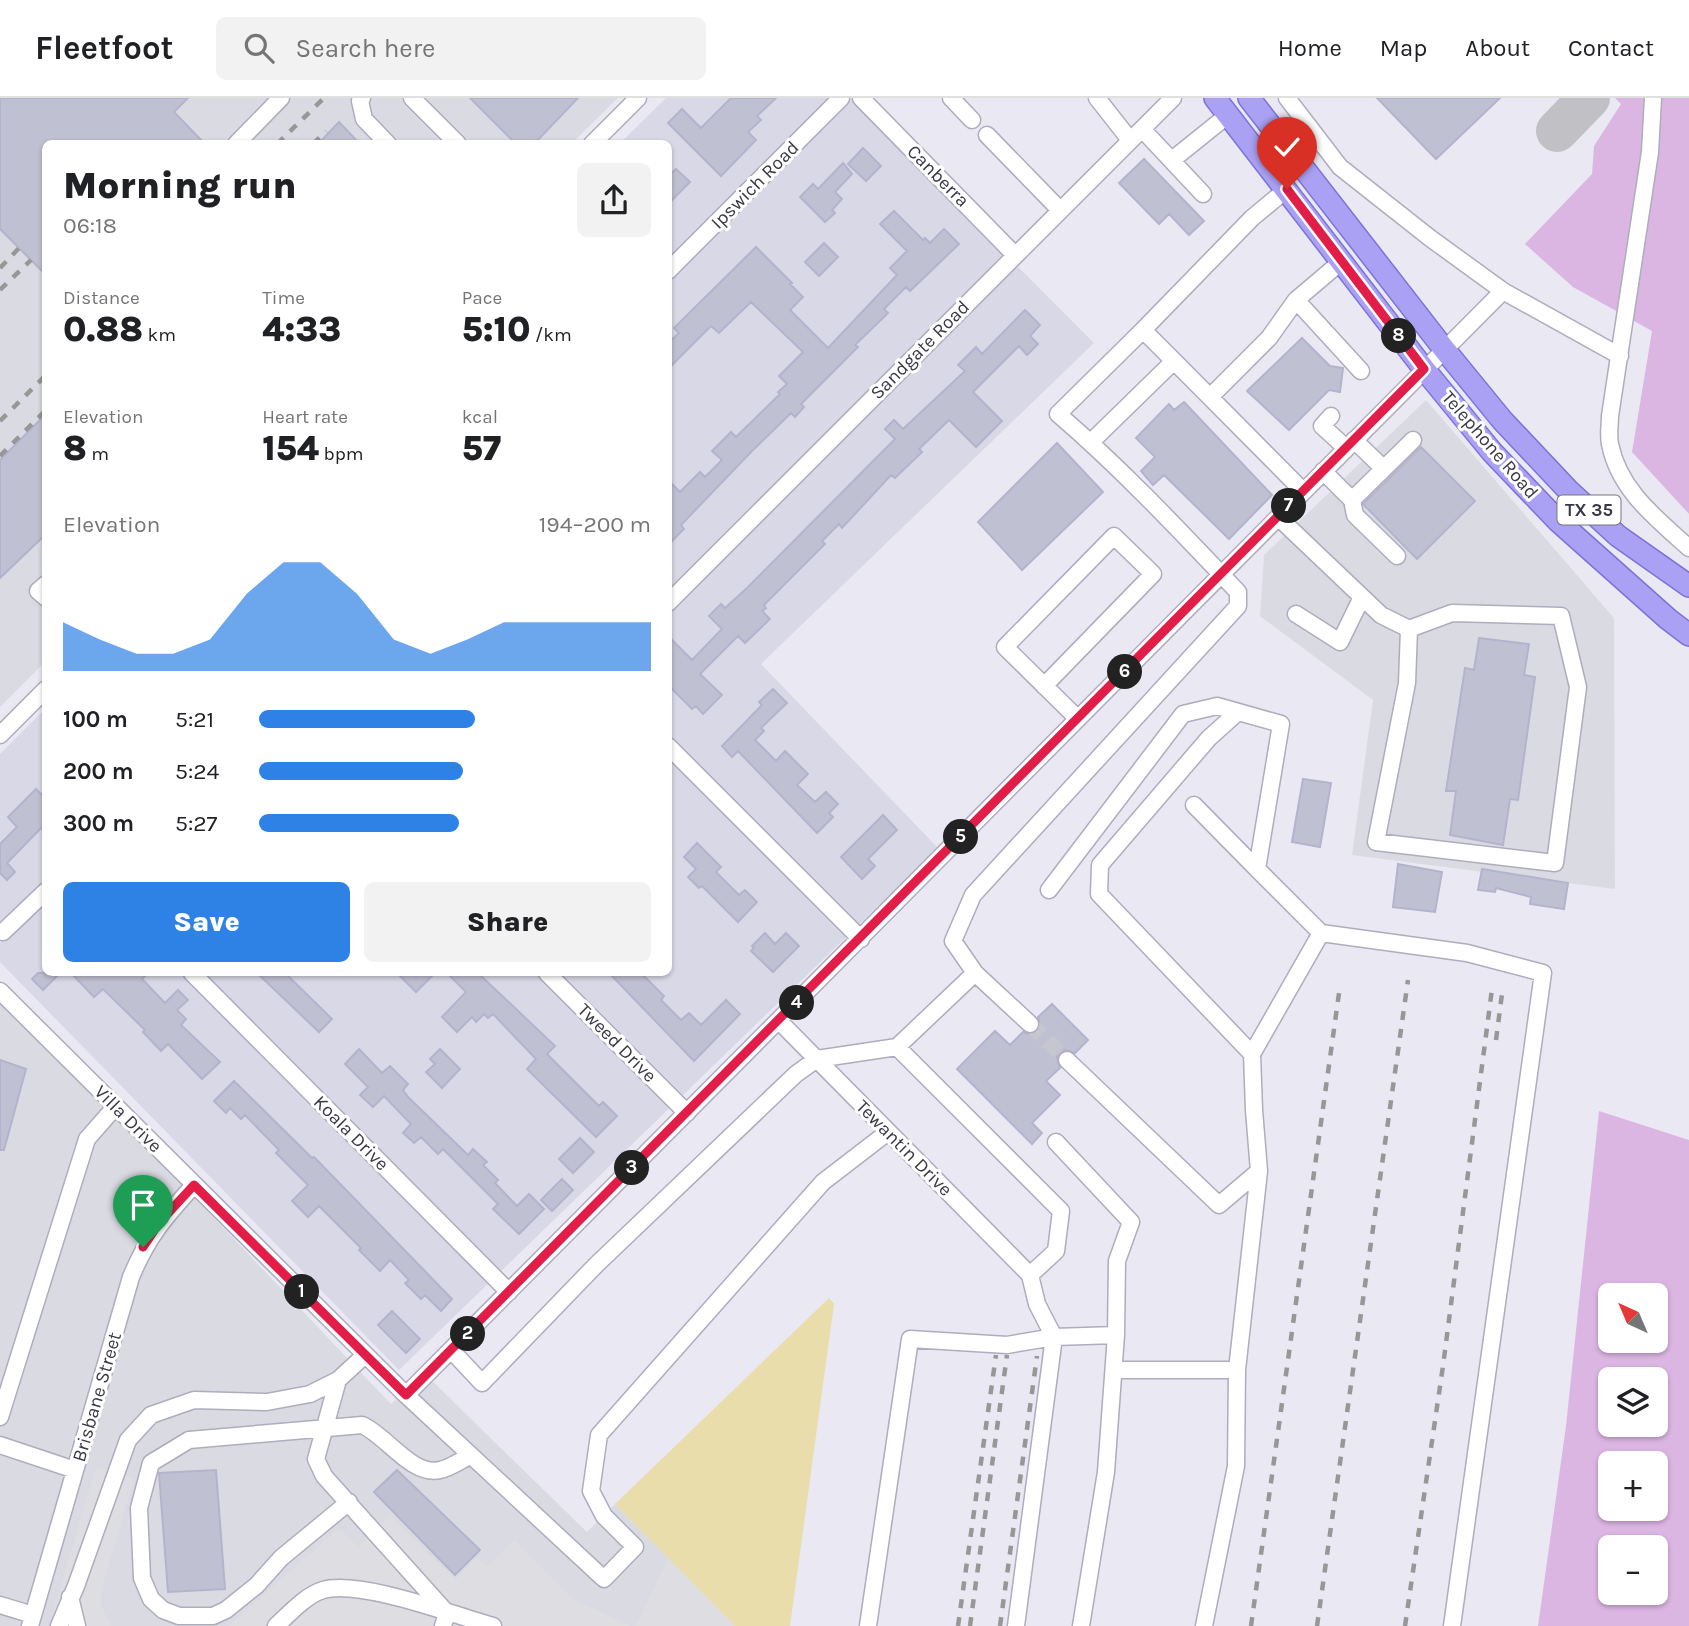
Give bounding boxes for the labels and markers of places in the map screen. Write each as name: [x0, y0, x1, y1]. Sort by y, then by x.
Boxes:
pin: [1257, 117, 1317, 189]
pin: 8: [1382, 318, 1416, 354]
pin: 7: [1272, 488, 1306, 524]
pin: 6: [1108, 654, 1142, 690]
pin: 5: [944, 820, 978, 854]
pin: 4: [780, 986, 814, 1020]
pin: 3: [614, 1150, 650, 1186]
pin: [113, 1175, 173, 1247]
pin: 1: [284, 1274, 320, 1310]
pin: 2: [450, 1316, 486, 1352]

